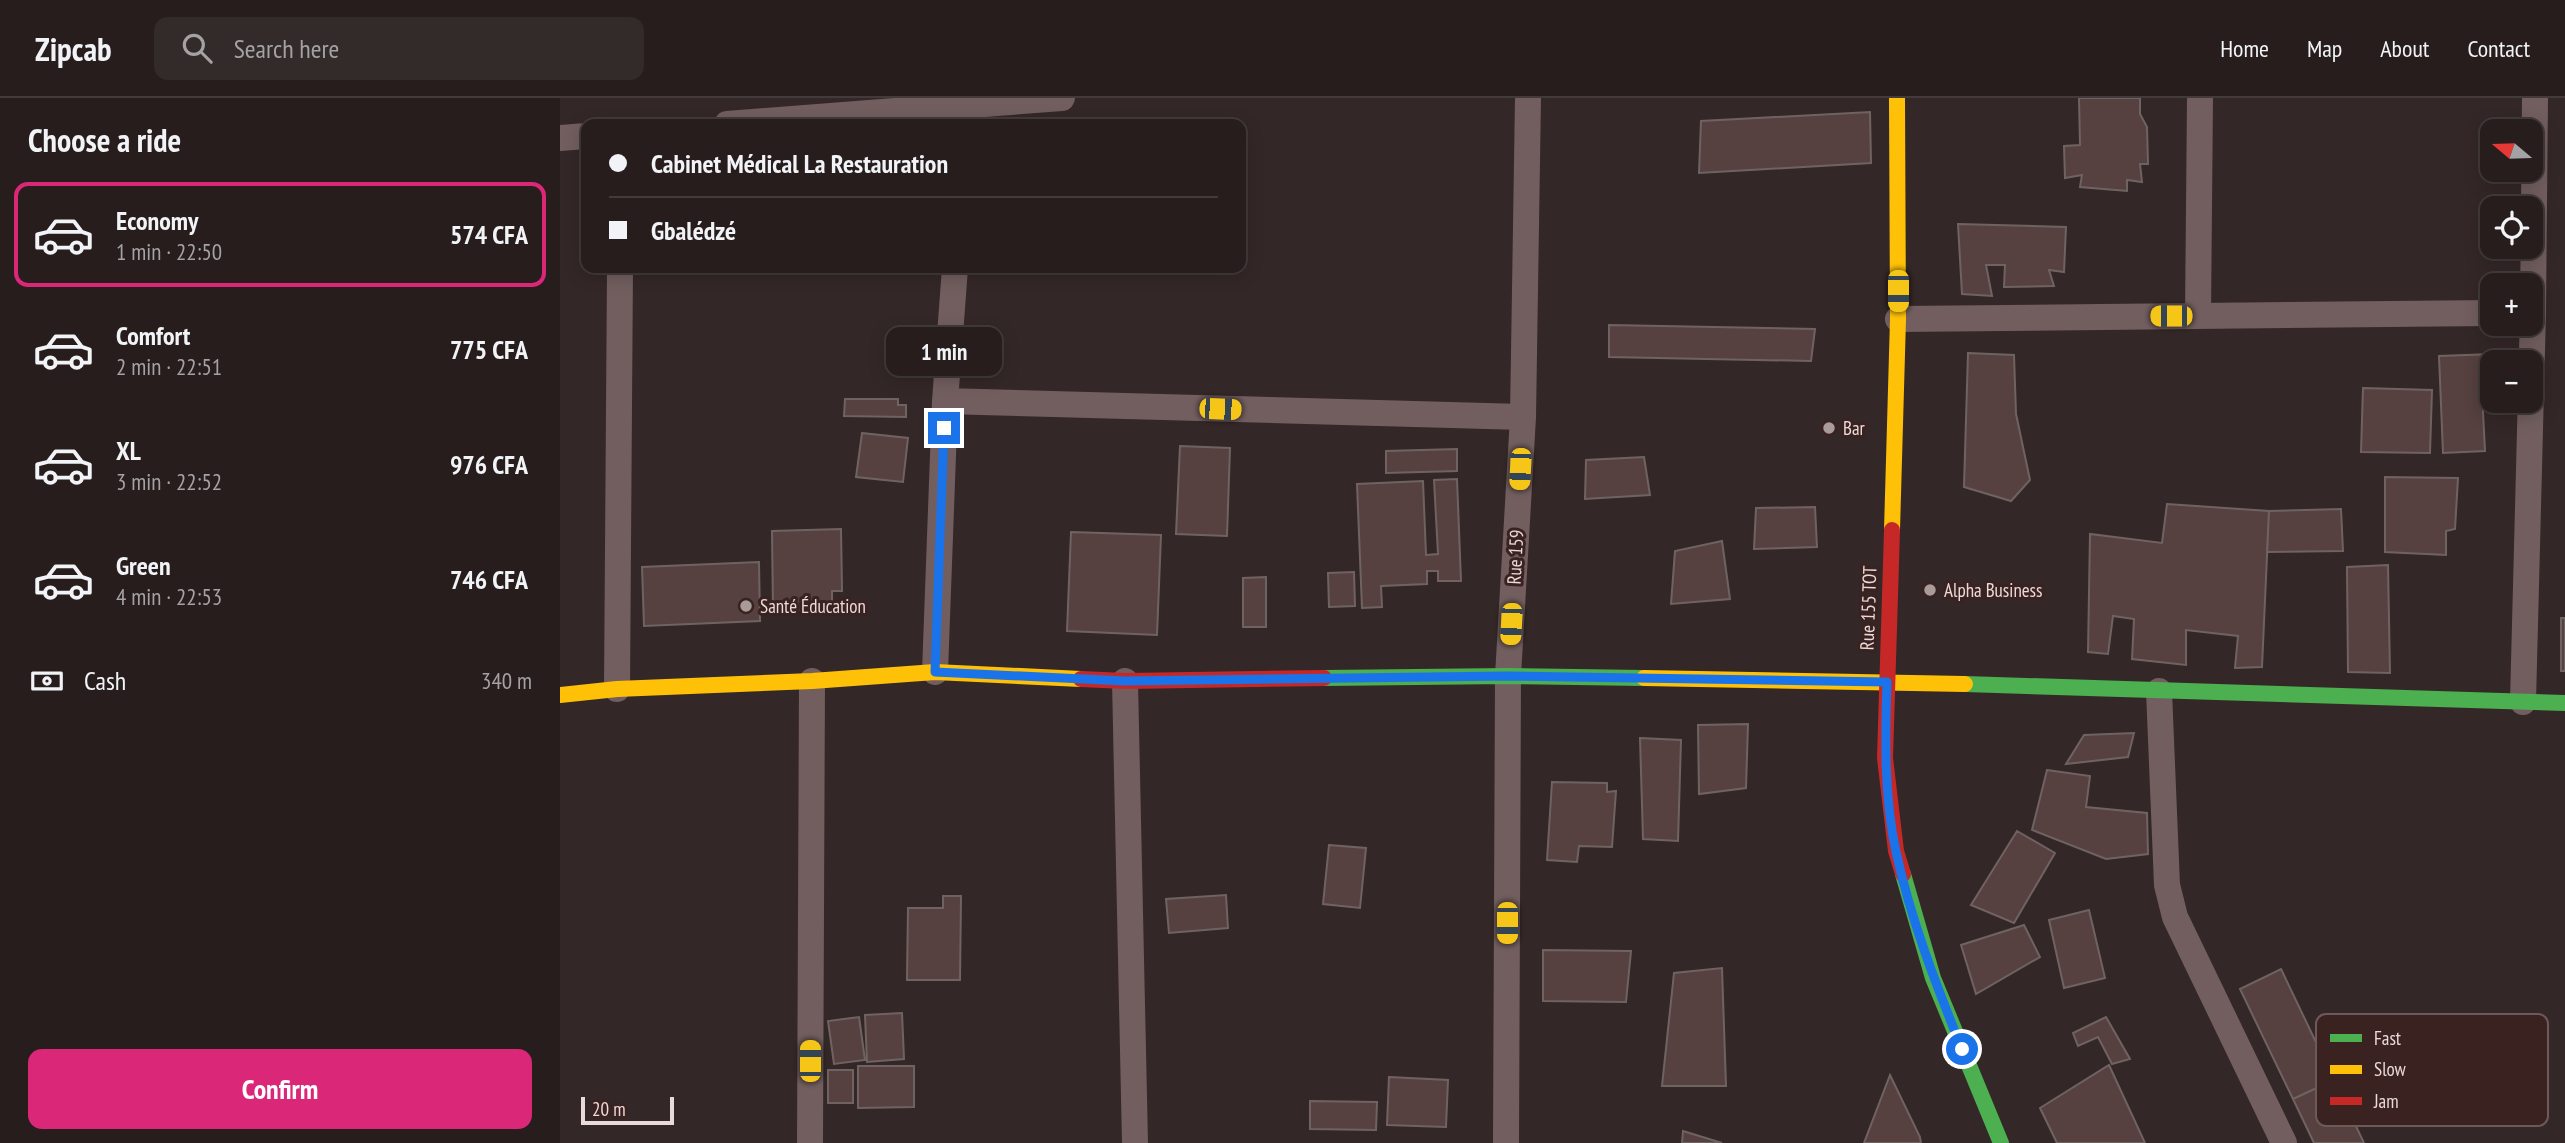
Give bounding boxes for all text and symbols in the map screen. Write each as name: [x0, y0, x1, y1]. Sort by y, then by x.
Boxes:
search box: [154, 17, 644, 80]
text: Zipcab: [35, 27, 112, 70]
icon: search: [178, 29, 216, 67]
text: Search here: [234, 32, 339, 65]
text: Home: [2220, 33, 2269, 64]
text: Map: [2307, 33, 2342, 64]
text: About: [2380, 33, 2429, 64]
text: Contact: [2467, 33, 2530, 64]
text: Choose a ride: [28, 119, 181, 161]
north arrow: [2480, 119, 2543, 182]
map controls: [2480, 119, 2543, 413]
text: Cabinet Médical La Restauration: [651, 147, 948, 180]
button: locate: [2480, 196, 2543, 259]
icon: car: [32, 203, 95, 266]
text: Economy: [116, 204, 198, 237]
text: Gbalédzé: [651, 214, 736, 247]
text: 574 CFA: [450, 218, 528, 251]
text: 1 min · 22:50: [116, 237, 222, 266]
car: [1888, 270, 1909, 312]
button: +: [2480, 273, 2543, 336]
car: [2151, 306, 2193, 327]
icon: car: [32, 318, 95, 381]
text: Comfort: [116, 319, 190, 352]
callout: 1 min: [886, 327, 1002, 376]
text: 775 CFA: [450, 333, 528, 366]
text: 1 min: [921, 337, 967, 366]
button: −: [2480, 350, 2543, 413]
text: 2 min · 22:51: [116, 352, 222, 381]
car: [1199, 398, 1242, 420]
route end: [928, 412, 960, 444]
place label: Bar: [1843, 416, 1866, 440]
marker: Bar: [1821, 420, 1837, 436]
icon: car: [32, 433, 95, 496]
text: XL: [116, 434, 141, 467]
car: [1509, 447, 1532, 491]
text: 976 CFA: [450, 448, 528, 481]
text: 3 min · 22:52: [116, 467, 222, 496]
street label: Rue 159: [1502, 529, 1528, 585]
icon: car: [32, 548, 95, 611]
text: Green: [116, 549, 171, 582]
text: 746 CFA: [450, 563, 528, 596]
street label: Rue 155 TOT: [1855, 565, 1881, 651]
place label: Alpha Business: [1944, 578, 2042, 602]
text: 4 min · 22:53: [116, 582, 222, 611]
marker: Alpha Business: [1922, 582, 1938, 598]
place label: Santé Éducation: [760, 594, 866, 618]
marker: Santé Éducation: [738, 598, 754, 614]
car: [1500, 602, 1523, 646]
icon: cash: [28, 662, 66, 700]
text: Cash: [84, 664, 126, 697]
text: 340 m: [481, 666, 532, 695]
car: [1497, 902, 1518, 944]
legend: [2316, 1014, 2548, 1126]
text: Fast: [2374, 1026, 2402, 1050]
route start: [1946, 1033, 1978, 1065]
car: [800, 1040, 821, 1082]
button: Confirm: [28, 1049, 532, 1129]
text: Slow: [2374, 1057, 2407, 1081]
text: Jam: [2373, 1089, 2399, 1113]
scale bar: [581, 1094, 674, 1126]
text: 20 m: [592, 1097, 626, 1121]

